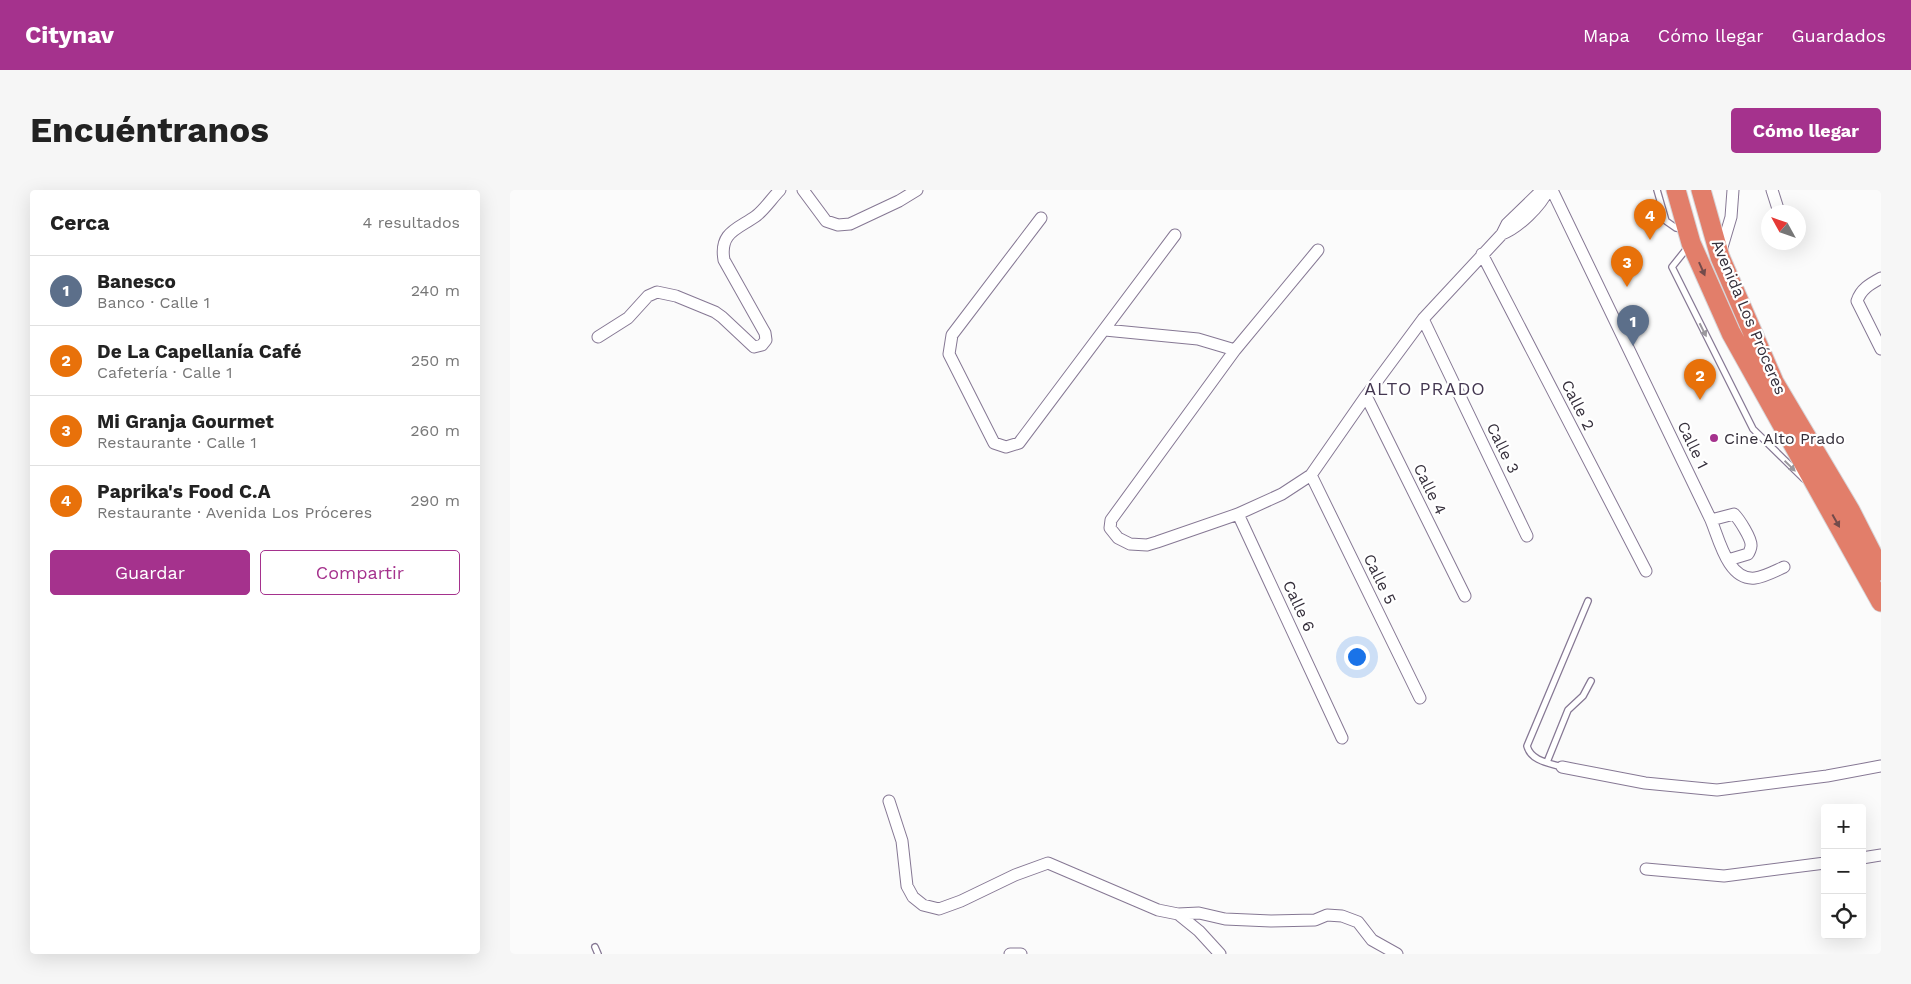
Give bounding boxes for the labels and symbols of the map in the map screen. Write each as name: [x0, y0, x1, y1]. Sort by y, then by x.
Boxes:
pin: 4: [1634, 199, 1666, 240]
north arrow: [1761, 205, 1806, 250]
street label: Avenida Los Próceres: [1708, 237, 1790, 397]
pin: 3: [1611, 246, 1643, 287]
one-way arrow: [1699, 262, 1707, 276]
pin: 1: [1617, 305, 1649, 346]
one-way arrow: [1700, 323, 1708, 337]
pin: 2: [1684, 359, 1716, 400]
street label: Calle 2: [1557, 377, 1599, 433]
district label: ALTO PRADO: [1364, 378, 1486, 399]
street label: Calle 1: [1673, 418, 1713, 472]
street label: Calle 3: [1483, 420, 1523, 476]
place label: Cine Alto Prado: [1724, 429, 1845, 448]
marker: Cine Alto Prado: [1708, 432, 1720, 444]
one-way arrow: [1784, 459, 1796, 471]
street label: Calle 4: [1410, 460, 1451, 518]
one-way arrow: [1831, 514, 1840, 527]
street label: Calle 5: [1360, 551, 1400, 607]
street label: Calle 6: [1279, 577, 1319, 635]
your location: [1344, 644, 1370, 670]

